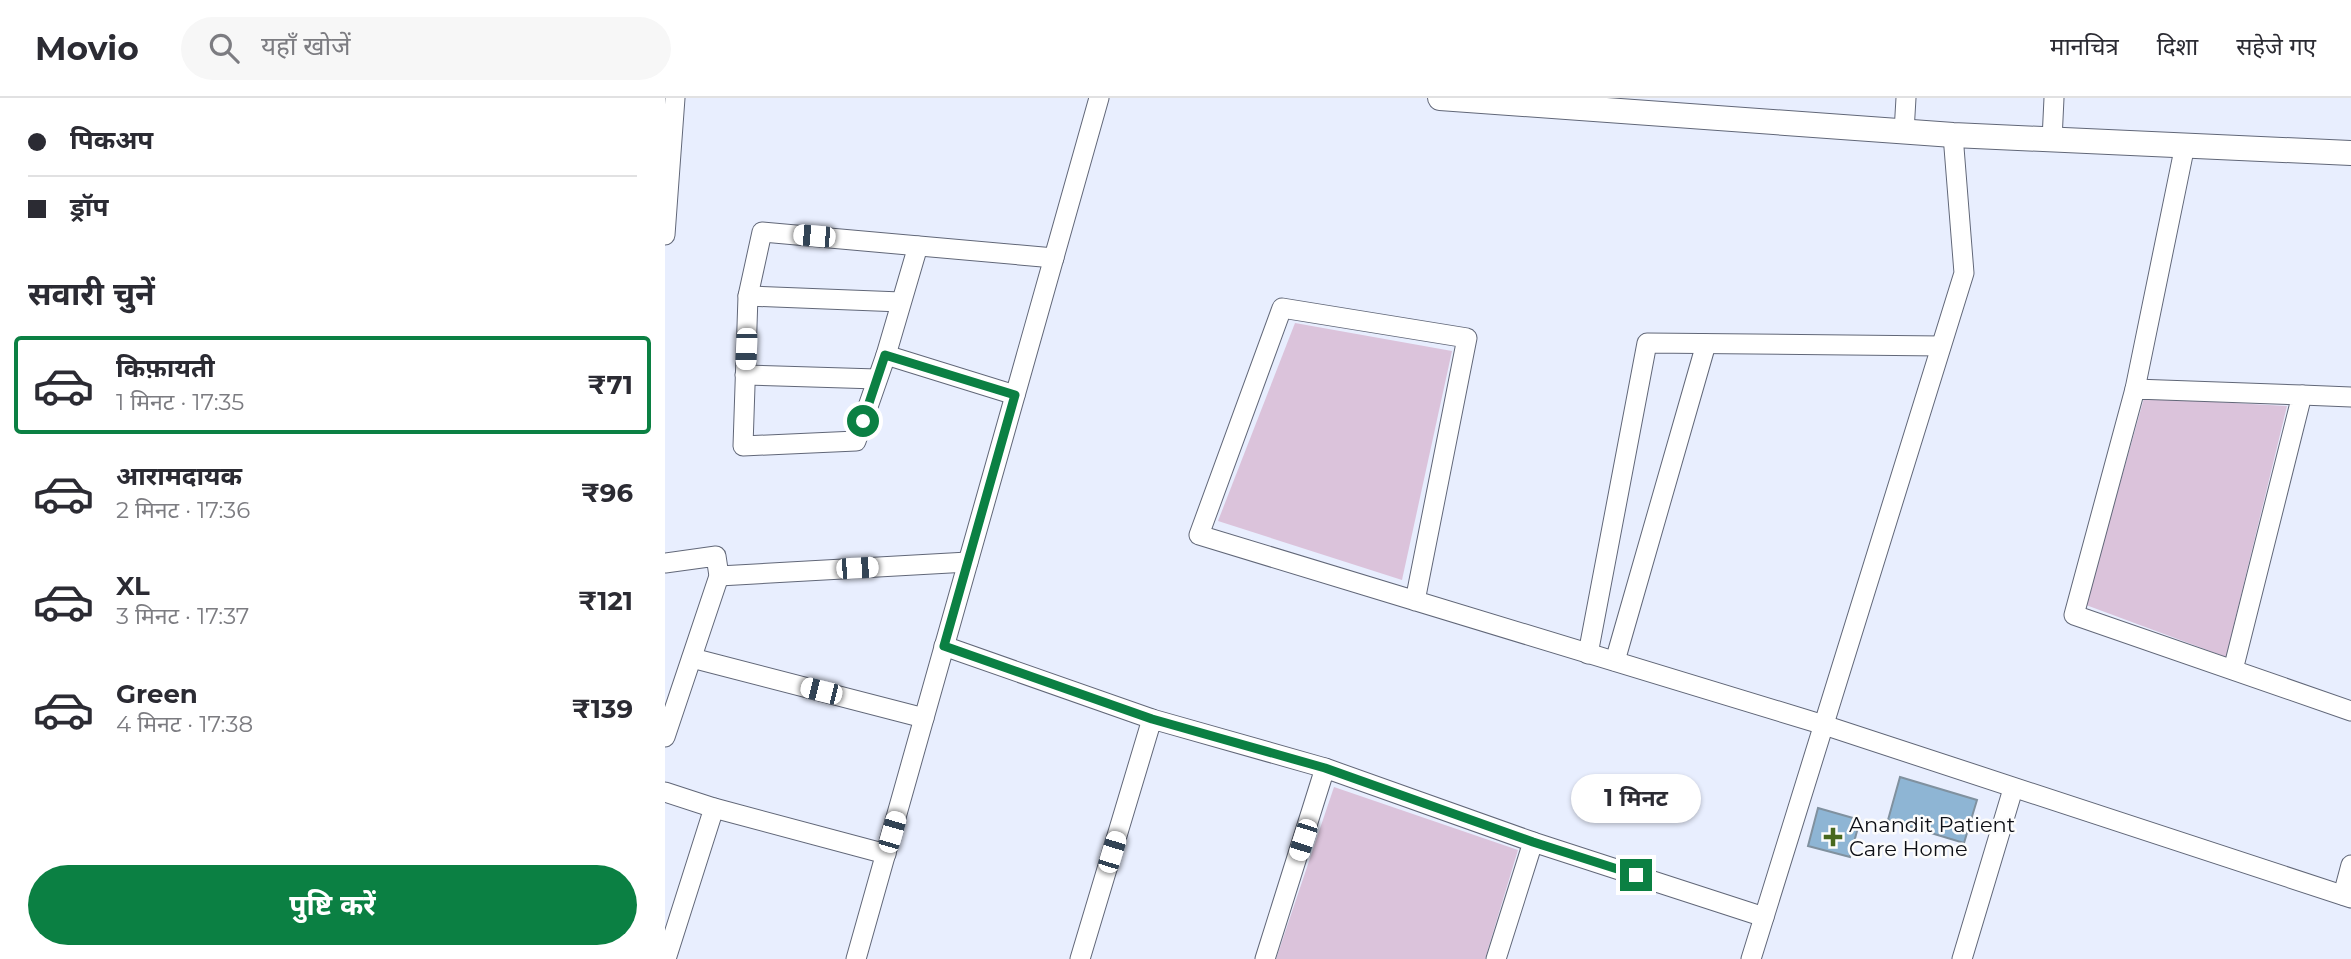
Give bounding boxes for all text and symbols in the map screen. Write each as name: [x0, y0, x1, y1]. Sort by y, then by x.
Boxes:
search box: [181, 17, 671, 80]
text: Movio: [35, 28, 139, 68]
icon: search: [205, 29, 243, 67]
text: यहाँ खोजें: [261, 30, 351, 62]
text: मानचित्र: [2050, 32, 2119, 61]
text: दिशा: [2157, 32, 2198, 61]
text: सहेजे गए: [2236, 32, 2316, 61]
text: पिकअप: [70, 124, 153, 156]
text: ड्रॉप: [70, 191, 108, 223]
car: [793, 224, 836, 248]
text: सवारी चुनें: [28, 274, 155, 313]
car: [735, 328, 758, 370]
text: किफ़ायती: [116, 352, 215, 384]
icon: car: [32, 354, 95, 417]
text: ₹71: [588, 369, 633, 401]
text: 1 मिनट · 17:35: [116, 388, 244, 416]
route start: [847, 405, 879, 437]
text: आरामदायक: [116, 460, 242, 492]
icon: car: [32, 462, 95, 525]
text: ₹96: [581, 477, 633, 509]
text: 2 मिनट · 17:36: [116, 496, 250, 524]
car: [836, 556, 879, 580]
icon: car: [32, 570, 95, 633]
text: XL: [116, 570, 150, 602]
text: ₹121: [578, 585, 633, 617]
text: 3 मिनट · 17:37: [116, 602, 249, 630]
car: [799, 676, 844, 706]
icon: car: [32, 678, 95, 741]
text: Green: [116, 678, 198, 710]
text: ₹139: [572, 693, 633, 725]
text: 4 मिनट · 17:38: [116, 710, 253, 738]
callout: 1 मिनट: [1571, 774, 1701, 822]
text: 1 मिनट: [1604, 784, 1668, 812]
car: [877, 809, 908, 855]
place label: Anandit Patient Care Home: [1849, 812, 2015, 861]
car: [1287, 817, 1320, 863]
marker: Anandit Patient Care Home: [1823, 827, 1843, 847]
car: [1096, 829, 1129, 875]
route end: [1620, 859, 1652, 891]
button: पुष्टि करें: [28, 865, 637, 945]

